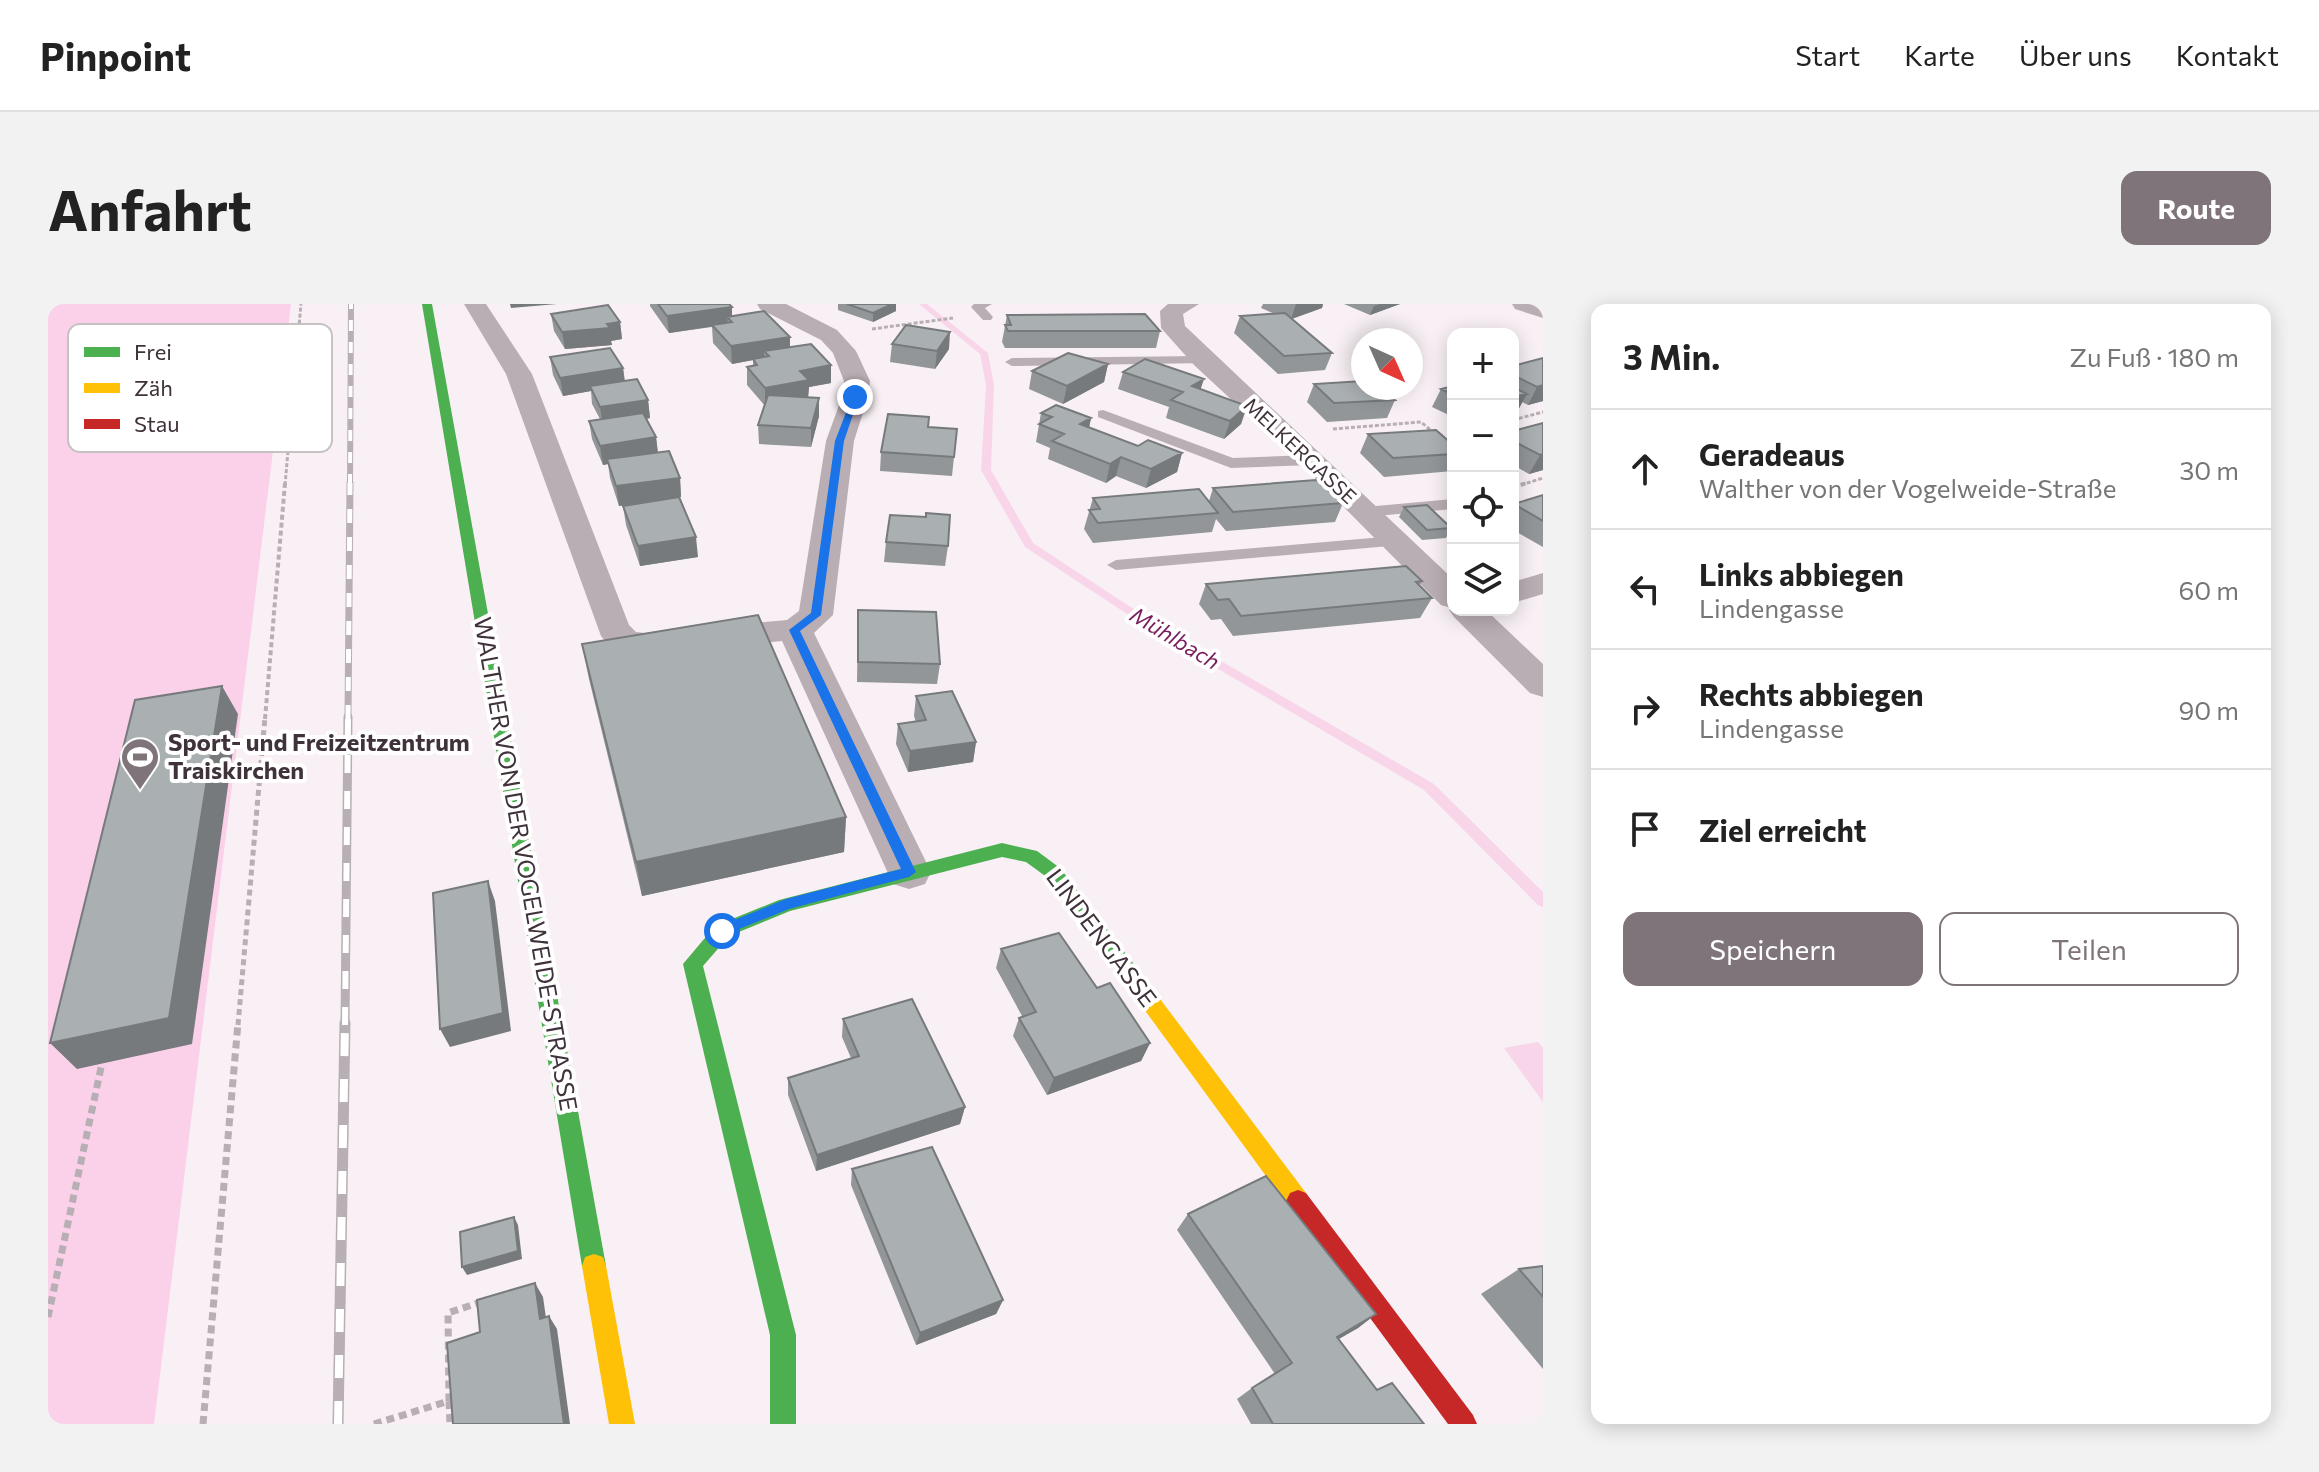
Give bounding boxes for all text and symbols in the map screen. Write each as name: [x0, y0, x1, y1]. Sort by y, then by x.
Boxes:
text: Pinpoint: [40, 32, 191, 79]
text: Start: [1795, 38, 1860, 72]
text: Karte: [1904, 38, 1975, 72]
text: Über uns: [2019, 38, 2132, 72]
text: Kontakt: [2176, 38, 2279, 72]
button: Route: [2121, 171, 2271, 245]
text: Anfahrt: [48, 174, 252, 243]
legend: [68, 324, 332, 452]
north arrow: [1351, 328, 1423, 400]
map controls: [1447, 328, 1519, 616]
button: +: [1447, 328, 1519, 400]
text: 3 Min.: [1623, 335, 1720, 377]
text: Frei: [134, 338, 172, 365]
text: Zu Fuß · 180 m: [2070, 341, 2239, 372]
text: Zäh: [134, 374, 173, 401]
route end: [837, 379, 873, 415]
street label: MELKERGASSE: [1240, 392, 1362, 508]
button: −: [1447, 400, 1519, 472]
text: Stau: [134, 410, 180, 437]
text: Geradeaus: [1699, 435, 1845, 472]
icon: ahead: [1623, 447, 1667, 491]
text: 30 m: [2180, 454, 2239, 485]
button: locate: [1447, 472, 1519, 544]
text: Walther von der Vogelweide-Straße: [1699, 472, 2116, 503]
button: layers: [1447, 544, 1519, 616]
text: Links abbiegen: [1699, 555, 1904, 592]
icon: left: [1623, 567, 1667, 611]
text: 60 m: [2179, 574, 2239, 605]
text: Lindengasse: [1699, 592, 1844, 623]
water label: Mühlbach: [1126, 600, 1225, 675]
street label: WALTHER VON DER VOGELWEIDE-STRASSE: [469, 615, 584, 1113]
text: Rechts abbiegen: [1699, 675, 1924, 712]
icon: right: [1623, 687, 1667, 731]
text: 90 m: [2179, 694, 2239, 725]
text: Lindengasse: [1699, 712, 1844, 743]
place label: Sport- und Freizeitzentrum Traiskirchen: [168, 727, 470, 784]
sports icon: Sport- und Freizeitzentrum Traiskirchen: [119, 736, 161, 791]
icon: arrive: [1623, 807, 1667, 851]
text: Ziel erreicht: [1699, 811, 1867, 848]
street label: LINDENGASSE: [1041, 862, 1163, 1012]
button: Speichern: [1623, 912, 1923, 986]
button: Teilen: [1939, 912, 2239, 986]
route start: [704, 913, 740, 949]

